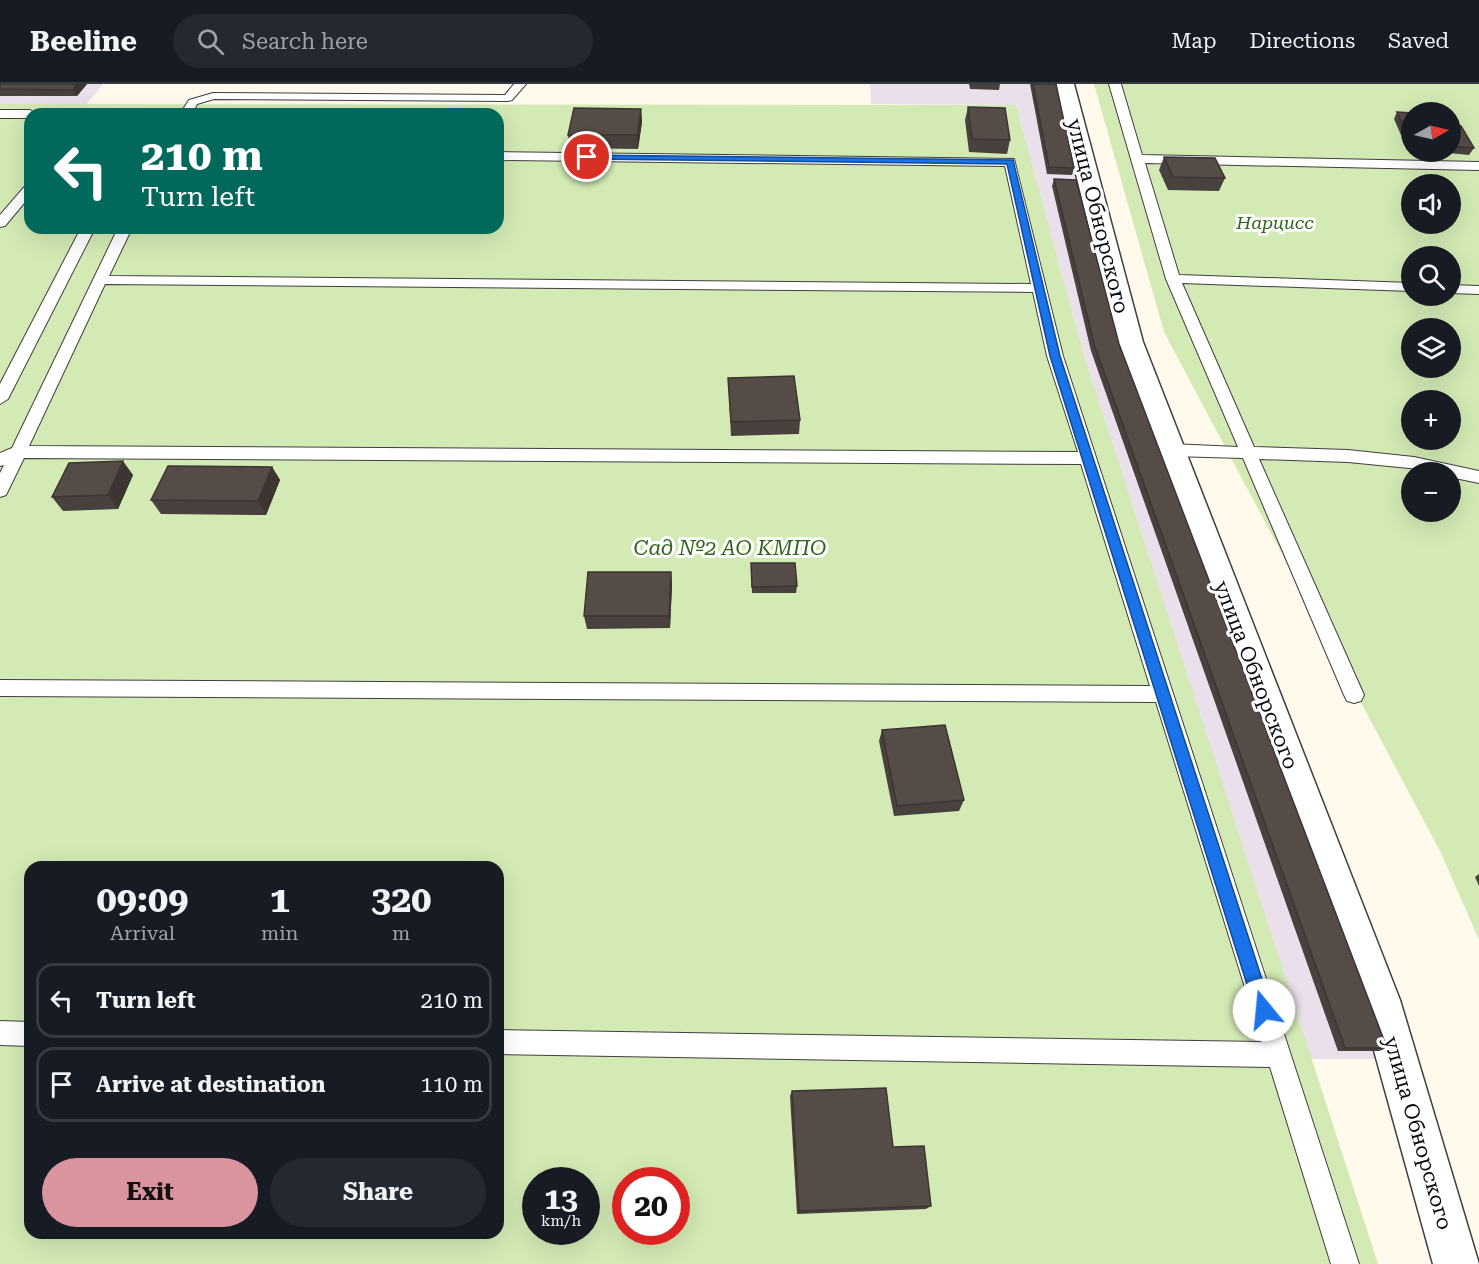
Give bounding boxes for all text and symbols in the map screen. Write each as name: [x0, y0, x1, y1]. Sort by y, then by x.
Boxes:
search box: [173, 14, 593, 68]
text: Beeline: [30, 25, 137, 58]
icon: search: [194, 25, 227, 58]
text: Search here: [242, 29, 368, 54]
text: Map: [1172, 29, 1216, 53]
text: Directions: [1249, 29, 1355, 53]
text: Saved: [1388, 29, 1449, 53]
north arrow: [1401, 102, 1461, 162]
map controls: [1401, 102, 1461, 522]
street label: улица Обнорского: [1062, 116, 1134, 316]
text: 210 m: [141, 131, 263, 180]
pin: [561, 131, 612, 182]
icon: left: [42, 132, 120, 210]
icon: arrive: [570, 140, 603, 173]
button: sound: [1401, 174, 1461, 234]
text: Turn left: [141, 181, 255, 213]
park label: Нарцисс: [1235, 212, 1314, 233]
button: search: [1401, 246, 1461, 306]
button: layers: [1401, 318, 1461, 378]
button: +: [1401, 390, 1461, 450]
button: −: [1401, 462, 1461, 522]
park label: Сад №2 АО КМПО: [634, 536, 826, 560]
street label: улица Обнорского: [1209, 577, 1303, 773]
text: 09:09: [97, 879, 188, 921]
text: 1: [270, 879, 290, 921]
text: 320: [371, 879, 431, 921]
text: Arrival: [110, 921, 175, 945]
text: min: [261, 921, 298, 945]
text: m: [392, 921, 410, 945]
position arrow: [1232, 978, 1296, 1042]
icon: left: [45, 984, 78, 1017]
text: Turn left: [96, 988, 196, 1013]
text: 210 m: [420, 988, 483, 1013]
street label: улица Обнорского: [1379, 1034, 1457, 1232]
icon: arrive: [45, 1068, 78, 1101]
text: Arrive at destination: [96, 1072, 325, 1097]
text: 110 m: [420, 1072, 483, 1097]
button: Exit: [42, 1158, 258, 1227]
button: Share: [270, 1158, 486, 1227]
speed limit sign: 20: [612, 1167, 690, 1245]
text: 13: [544, 1181, 578, 1216]
text: km/h: [541, 1212, 581, 1230]

